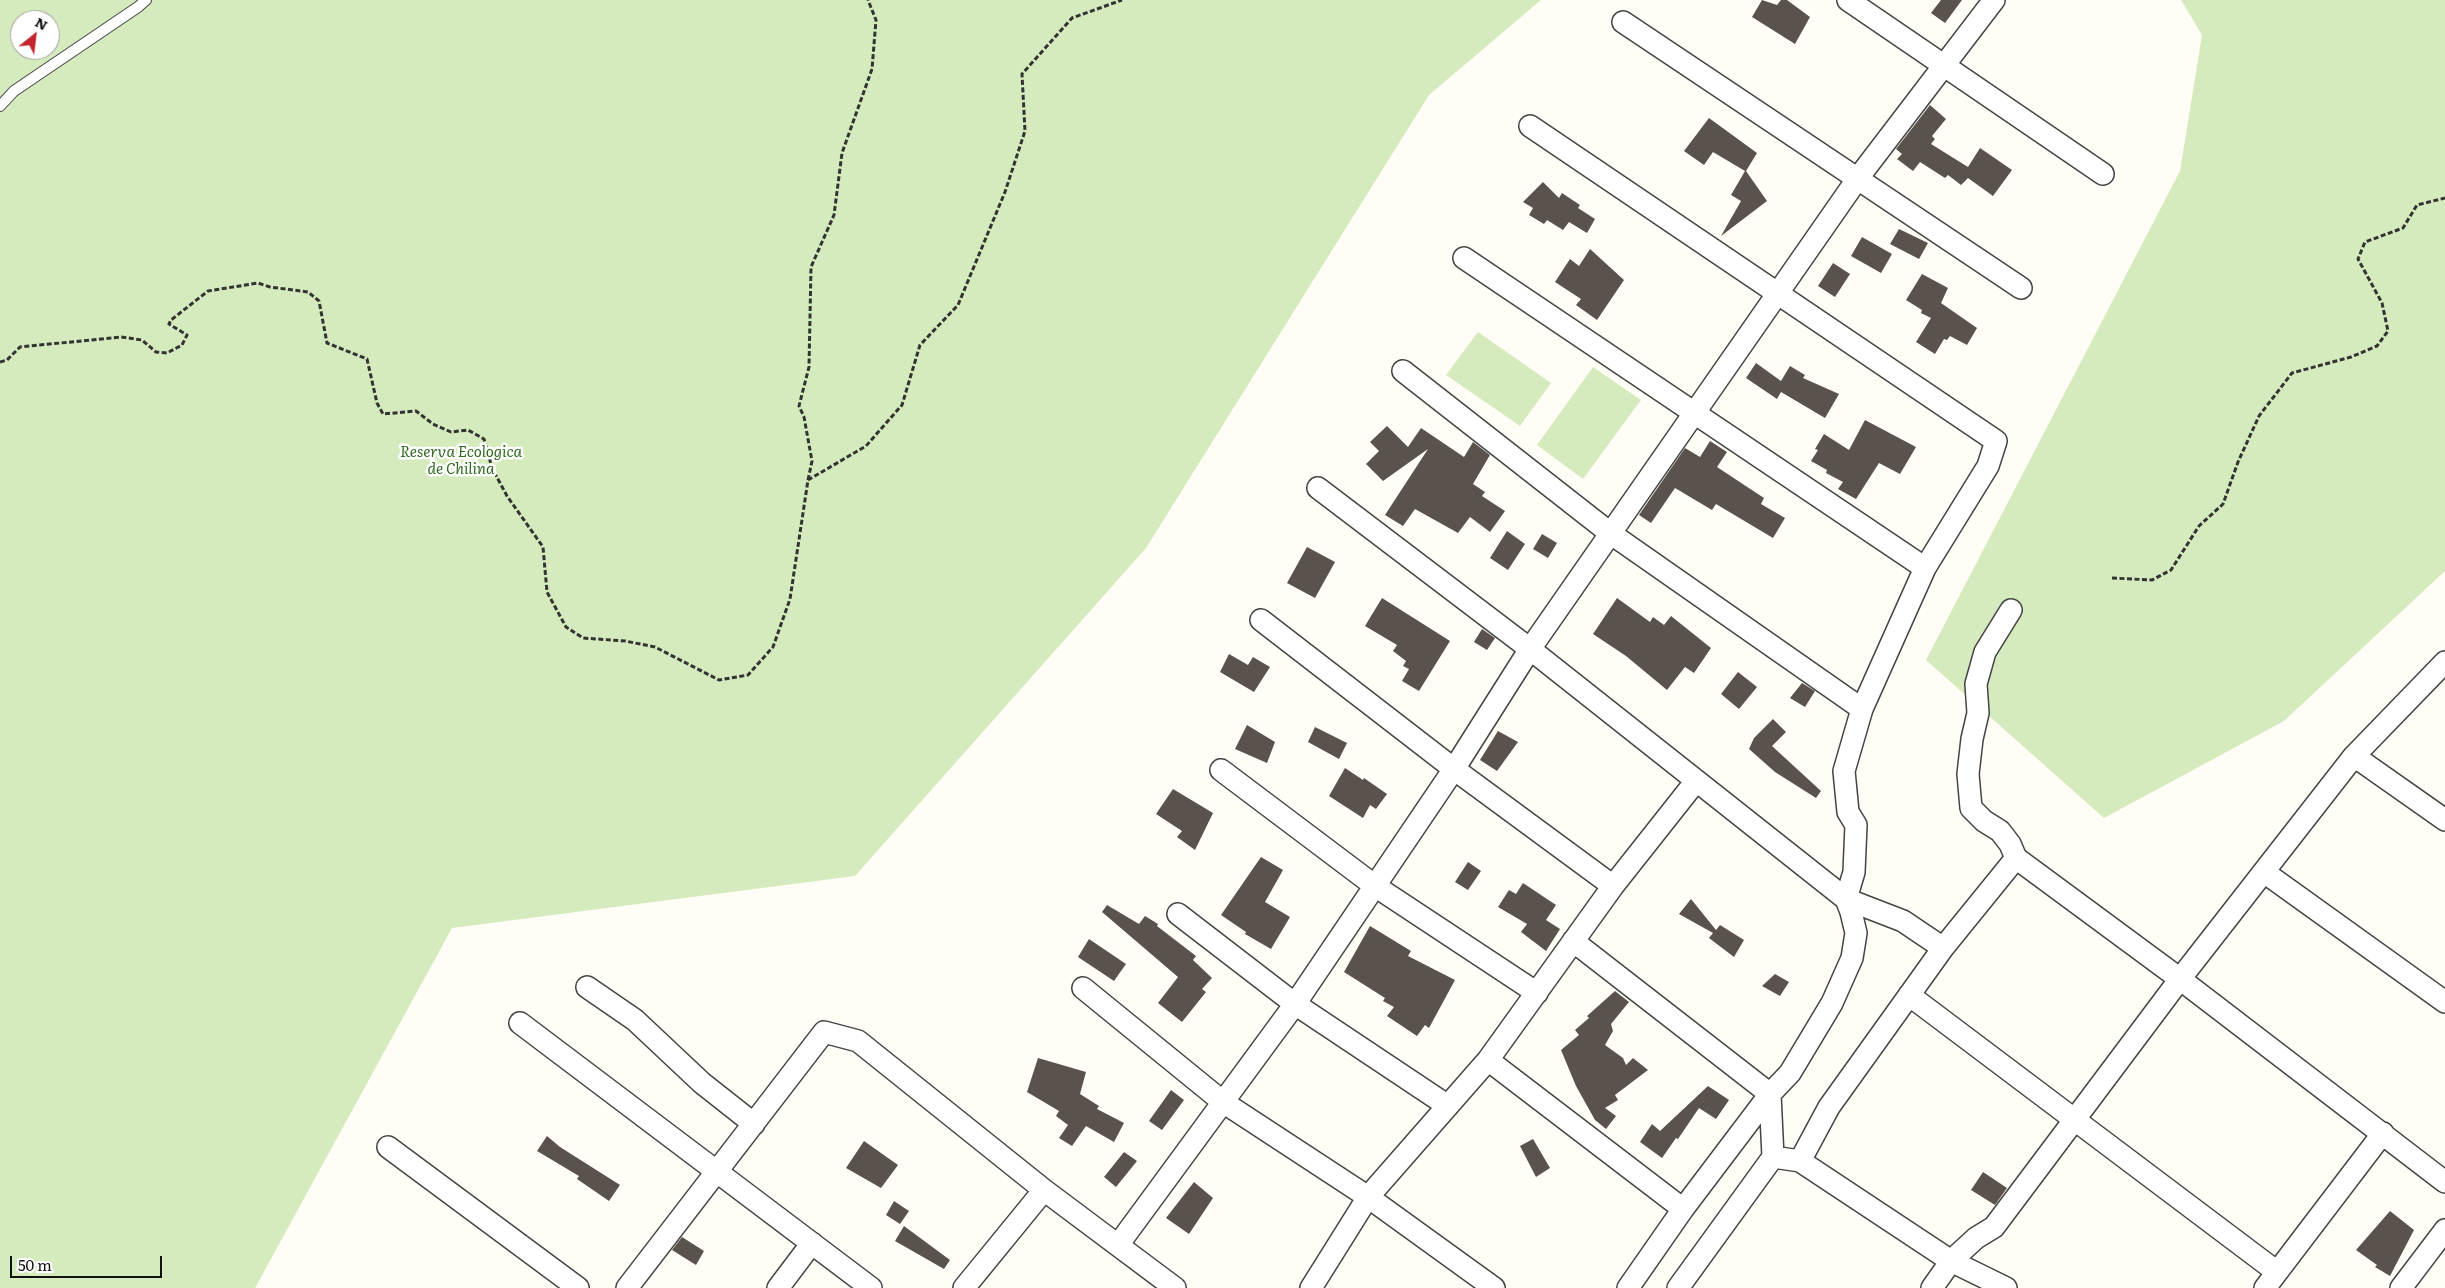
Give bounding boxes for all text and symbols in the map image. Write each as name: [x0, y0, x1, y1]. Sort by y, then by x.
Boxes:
north arrow: [10, 10, 60, 60]
text: N: [32, 11, 52, 34]
park label: Reserva Ecologica de Chilina: [400, 444, 522, 479]
scale bar: [12, 1246, 165, 1278]
text: 50 m: [18, 1253, 52, 1276]

